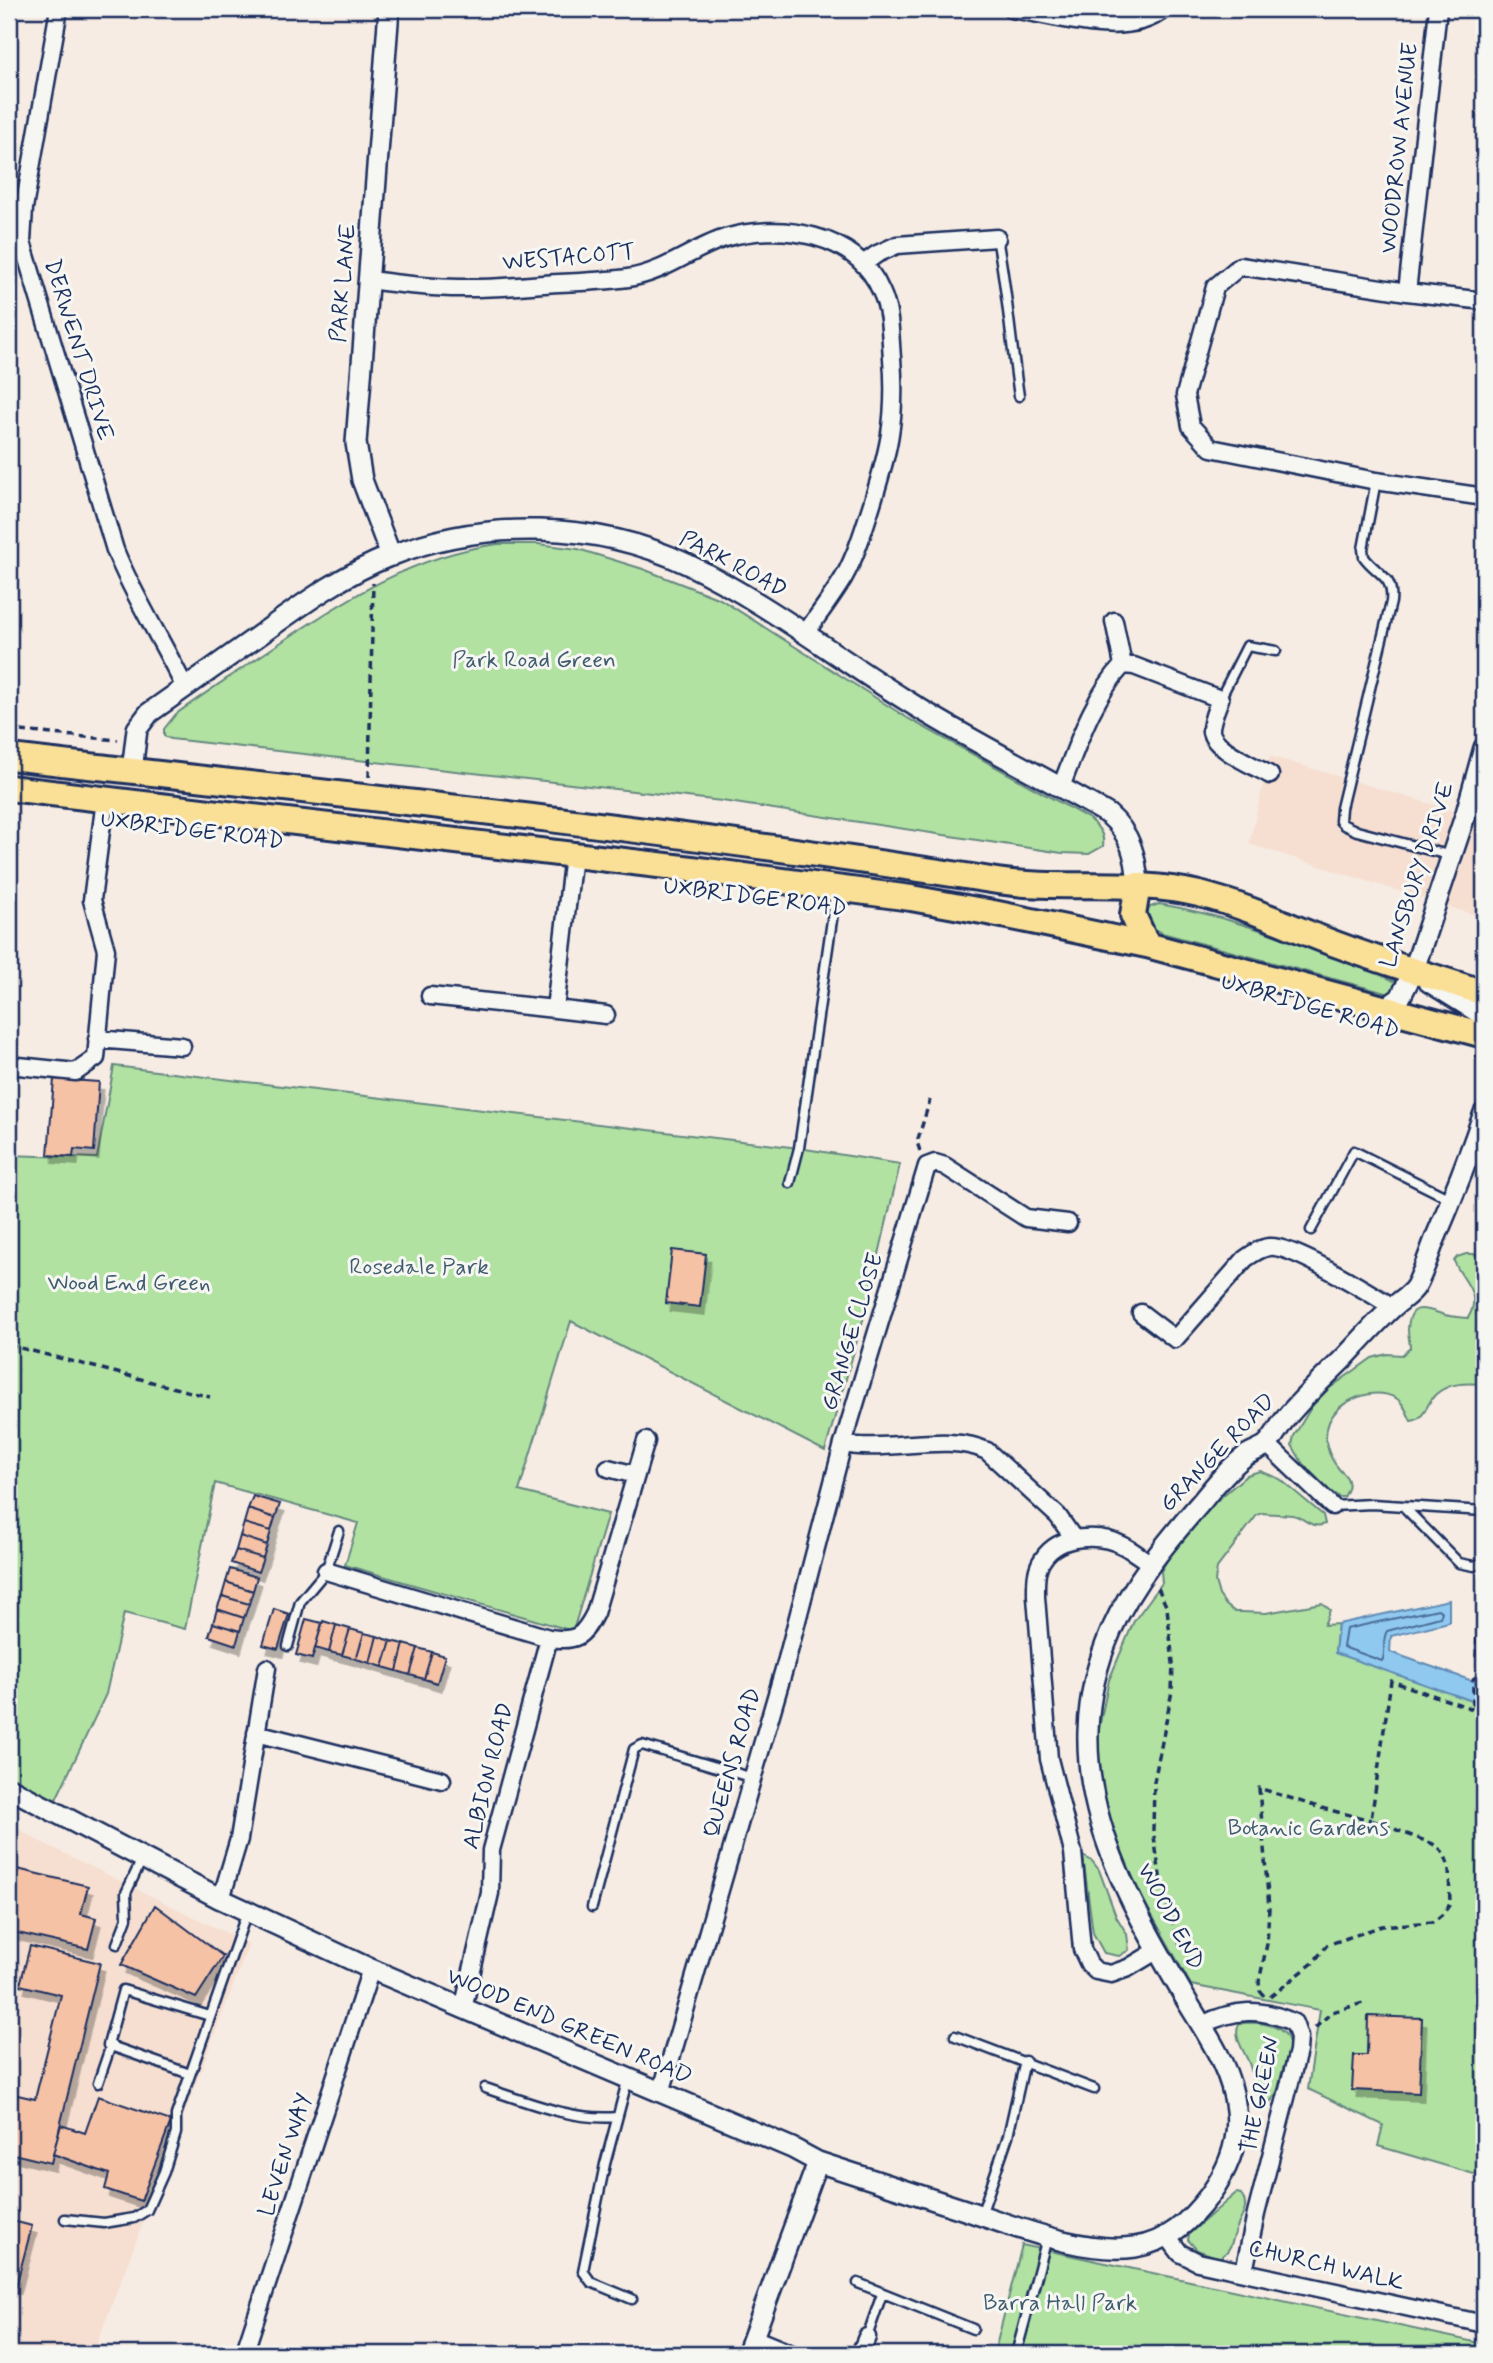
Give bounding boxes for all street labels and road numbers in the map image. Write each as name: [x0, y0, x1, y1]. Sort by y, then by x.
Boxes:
street label: WOODROW AVENUE: [1374, 41, 1426, 255]
street label: PARK LANE: [324, 222, 364, 344]
street label: WESTACOTT: [501, 237, 637, 279]
street label: DERWENT DRIVE: [36, 256, 120, 444]
street label: PARK ROAD: [674, 524, 792, 606]
street label: LANSBURY DRIVE: [1374, 778, 1462, 972]
street label: UXBRIDGE ROAD: [99, 805, 285, 857]
street label: UXBRIDGE ROAD: [662, 872, 848, 924]
street label: UXBRIDGE ROAD: [1217, 967, 1403, 1047]
street label: GRANGE CLOSE: [815, 1250, 891, 1414]
street label: GRANGE ROAD: [1154, 1387, 1282, 1519]
street label: QUEENS ROAD: [697, 1684, 769, 1842]
street label: ALBION ROAD: [456, 1700, 522, 1852]
street label: WOOD END: [1129, 1859, 1211, 1975]
street label: WOOD END GREEN ROAD: [442, 1962, 696, 2092]
street label: THE GREEN: [1234, 2034, 1288, 2156]
street label: LEVEN WAY: [252, 2089, 320, 2220]
street label: CHURCH WALK: [1245, 2233, 1407, 2299]

